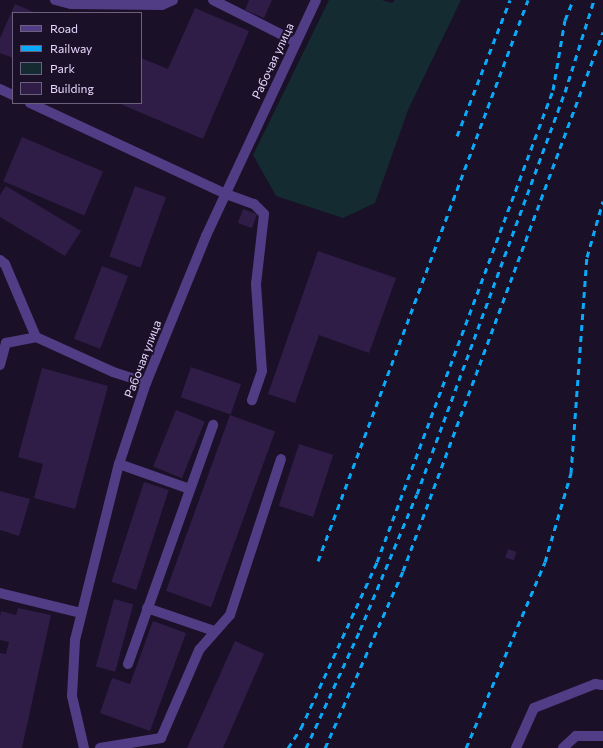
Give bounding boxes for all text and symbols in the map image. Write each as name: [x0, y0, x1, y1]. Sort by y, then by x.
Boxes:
legend: [12, 12, 142, 104]
text: Road: [50, 21, 78, 35]
street label: Рабочая улица: [249, 21, 297, 101]
text: Railway: [50, 41, 92, 55]
text: Park: [50, 61, 75, 75]
text: Building: [50, 81, 94, 95]
street label: Рабочая улица: [122, 318, 164, 400]

